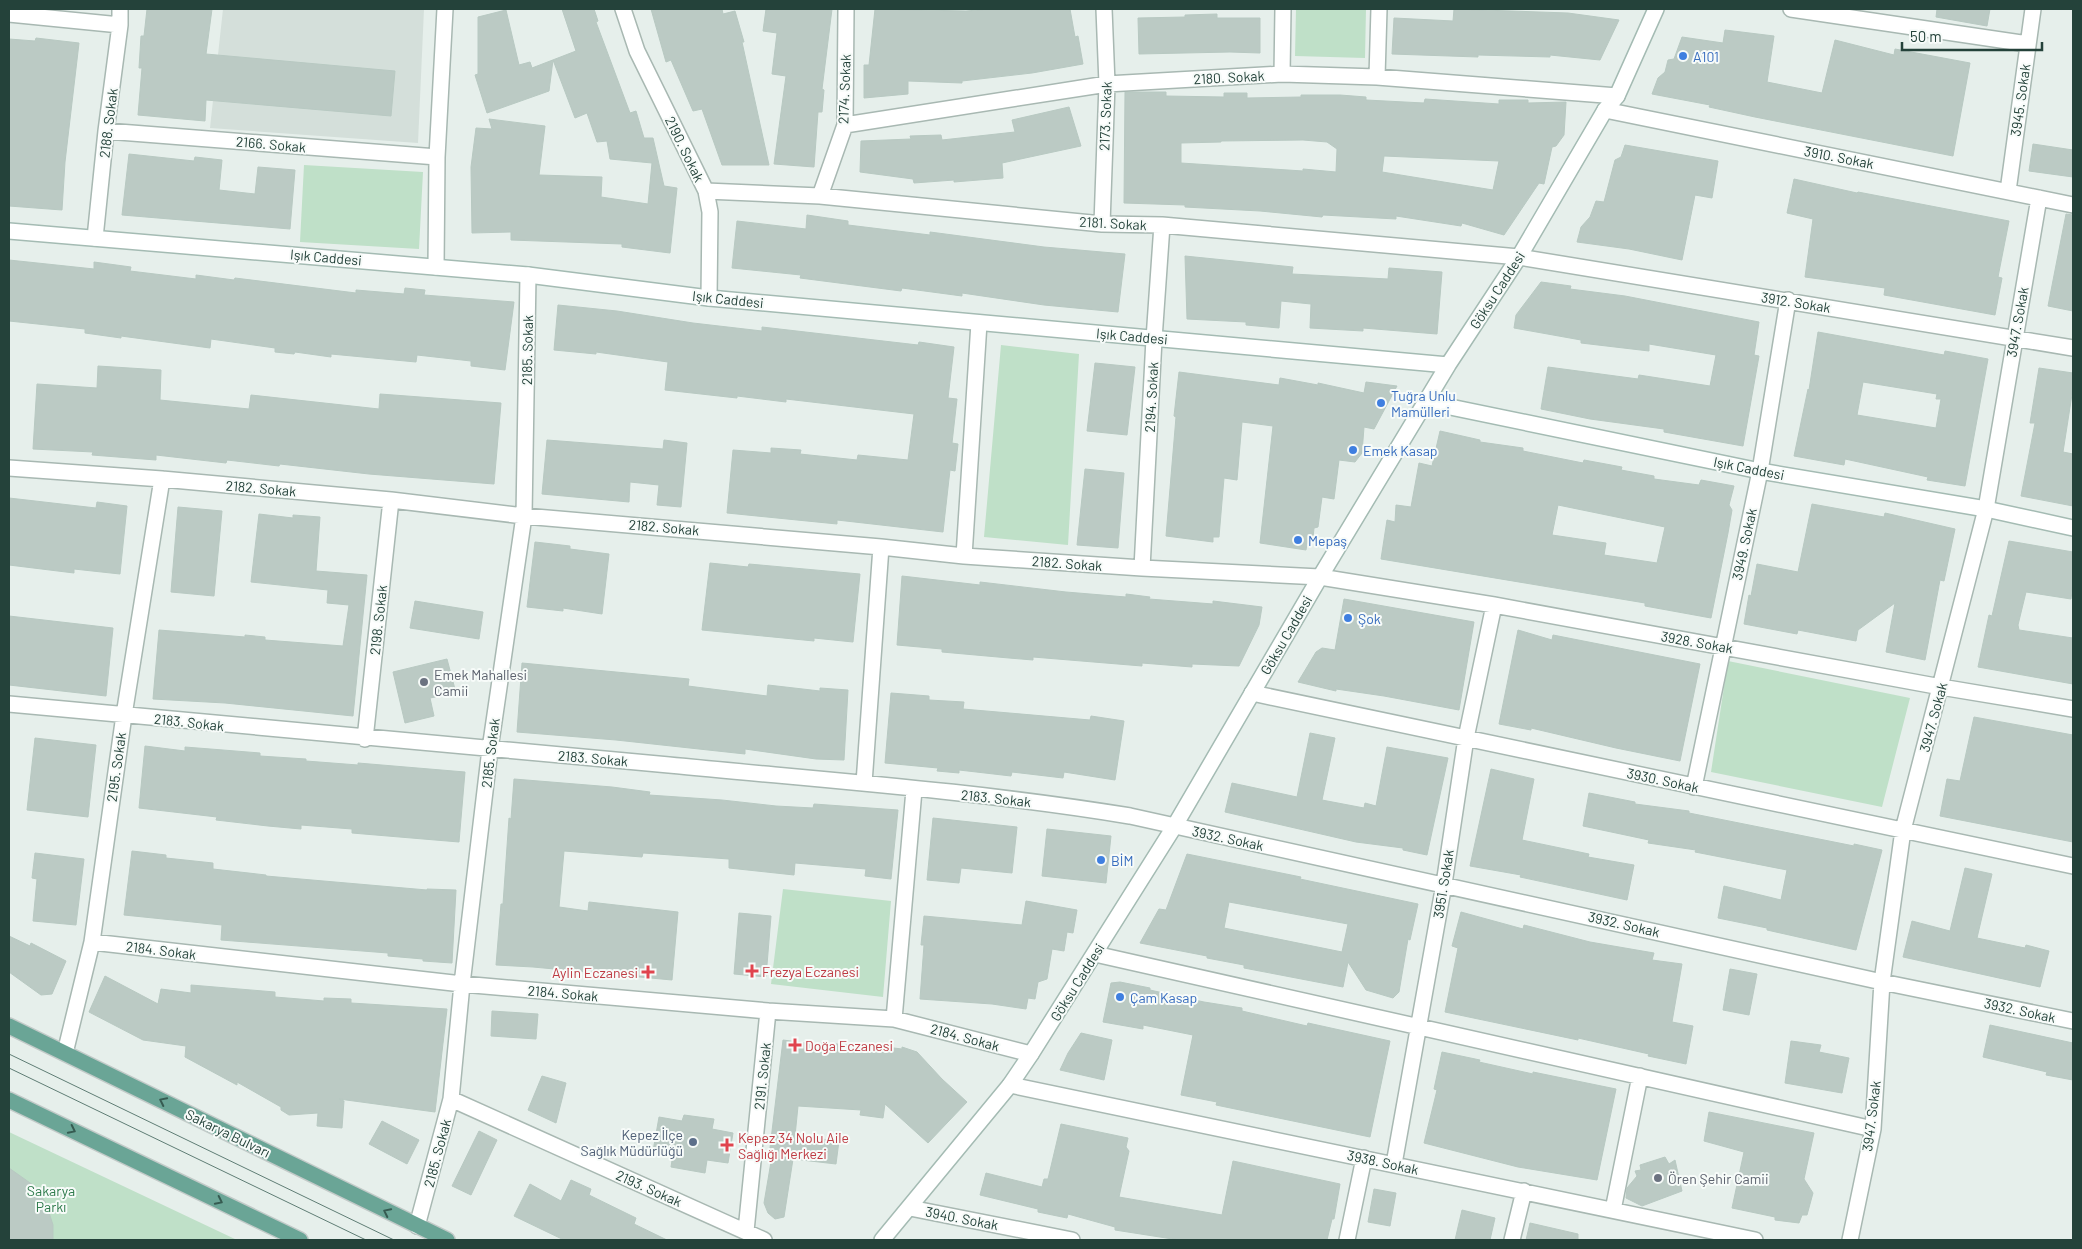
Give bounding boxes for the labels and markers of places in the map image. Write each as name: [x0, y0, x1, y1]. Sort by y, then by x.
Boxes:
place label: A101: [1693, 48, 1719, 65]
marker: A101: [1677, 50, 1689, 62]
place label: Tuğra Unlu Mamülleri: [1391, 387, 1456, 420]
marker: Tuğra Unlu Mamülleri: [1375, 397, 1387, 409]
place label: Emek Kasap: [1363, 442, 1438, 459]
marker: Emek Kasap: [1347, 444, 1359, 456]
place label: Mepaş: [1308, 532, 1347, 549]
marker: Mepaş: [1292, 534, 1304, 546]
place label: Şok: [1358, 610, 1381, 627]
marker: Şok: [1342, 612, 1354, 624]
place label: Emek Mahallesi Camii: [434, 666, 527, 699]
marker: Emek Mahallesi Camii: [418, 676, 430, 688]
place label: BİM: [1111, 852, 1133, 869]
marker: BİM: [1095, 854, 1107, 866]
place label: Frezya Eczanesi: [762, 963, 859, 980]
place label: Aylin Eczanesi: [552, 964, 638, 981]
marker: Frezya Eczanesi: [746, 965, 758, 977]
marker: Aylin Eczanesi: [642, 966, 654, 978]
place label: Çam Kasap: [1130, 989, 1197, 1006]
marker: Çam Kasap: [1114, 991, 1126, 1003]
place label: Doğa Eczanesi: [805, 1037, 893, 1054]
marker: Doğa Eczanesi: [789, 1039, 801, 1051]
place label: Kepez İlçe Sağlık Müdürlüğü: [581, 1126, 683, 1159]
place label: Kepez 34 Nolu Aile Sağlığı Merkezi: [738, 1129, 849, 1162]
marker: Kepez İlçe Sağlık Müdürlüğü: [687, 1136, 699, 1148]
marker: Kepez 34 Nolu Aile Sağlığı Merkezi: [720, 1138, 734, 1152]
place label: Ören Şehir Camii: [1668, 1170, 1768, 1187]
marker: Ören Şehir Camii: [1652, 1172, 1664, 1184]

